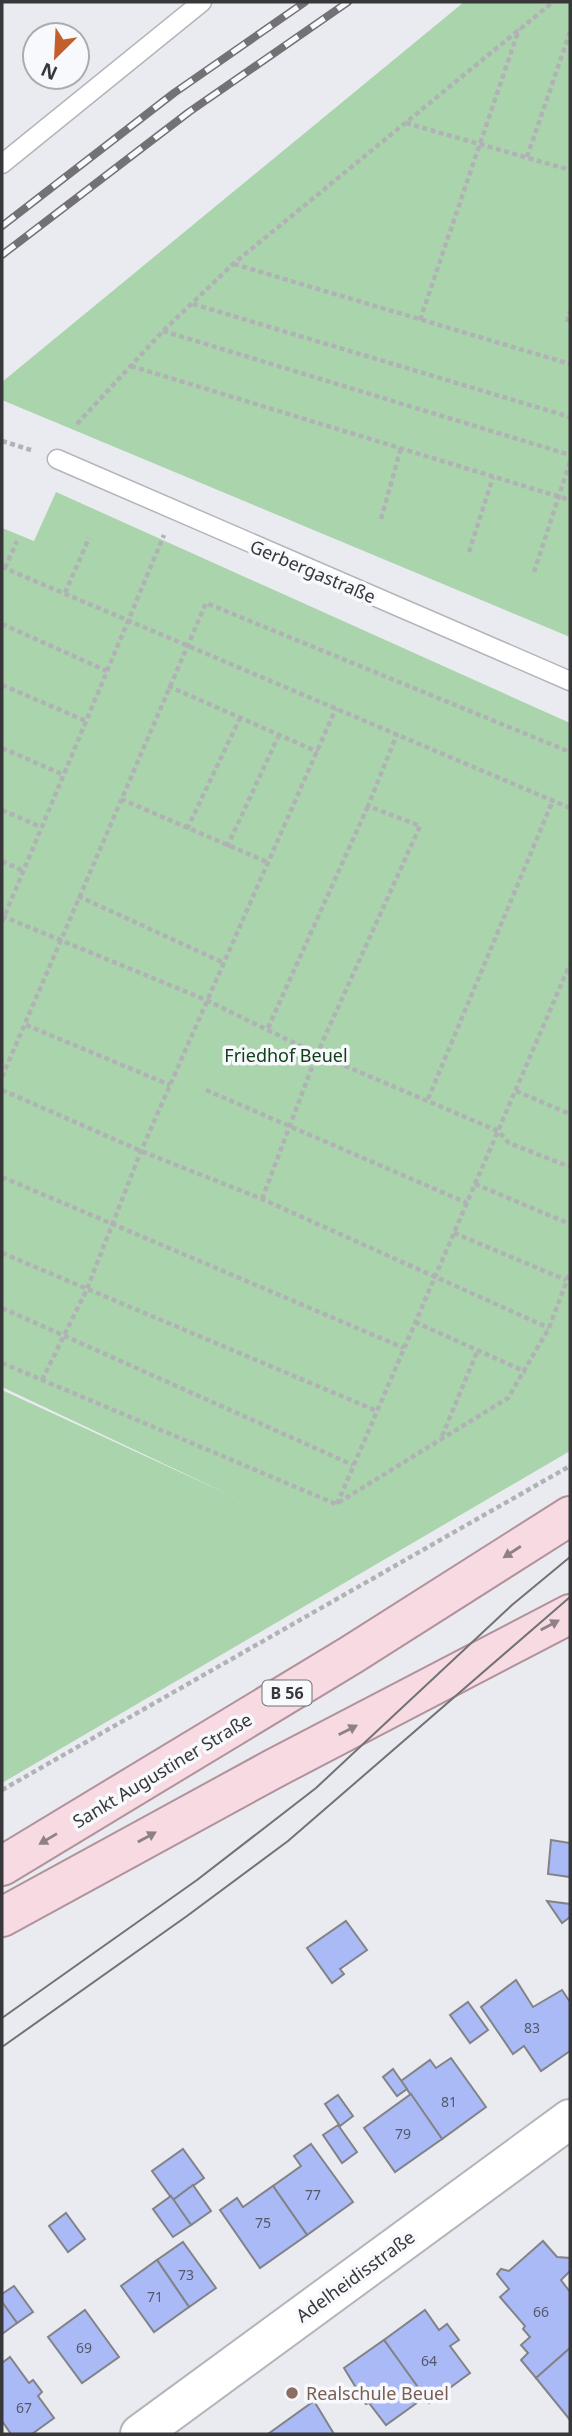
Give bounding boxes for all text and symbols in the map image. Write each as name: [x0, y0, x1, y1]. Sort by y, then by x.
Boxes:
north arrow: [21, 21, 91, 91]
text: N: [37, 57, 61, 87]
street label: Gerbergastraße: [247, 534, 379, 608]
park label: Friedhof Beuel: [224, 1043, 348, 1067]
one-way arrow: [502, 1545, 522, 1558]
one-way arrow: [540, 1619, 560, 1631]
road number: B 56: [262, 1680, 312, 1706]
street label: Sankt Augustiner Straße: [68, 1707, 256, 1833]
one-way arrow: [338, 1725, 358, 1736]
one-way arrow: [38, 1832, 57, 1845]
one-way arrow: [138, 1832, 158, 1844]
house number: 83: [524, 2018, 540, 2037]
house number: 81: [441, 2092, 457, 2111]
house number: 79: [395, 2124, 411, 2143]
house number: 77: [305, 2185, 321, 2204]
house number: 75: [255, 2213, 271, 2232]
street label: Adelheidisstraße: [291, 2225, 419, 2327]
house number: 73: [178, 2265, 194, 2284]
house number: 71: [147, 2287, 163, 2306]
house number: 66: [533, 2302, 549, 2321]
house number: 69: [76, 2338, 92, 2357]
house number: 64: [421, 2351, 437, 2370]
place label: Realschule Beuel: [306, 2381, 449, 2405]
marker: Realschule Beuel: [284, 2385, 300, 2401]
house number: 67: [16, 2398, 32, 2417]

